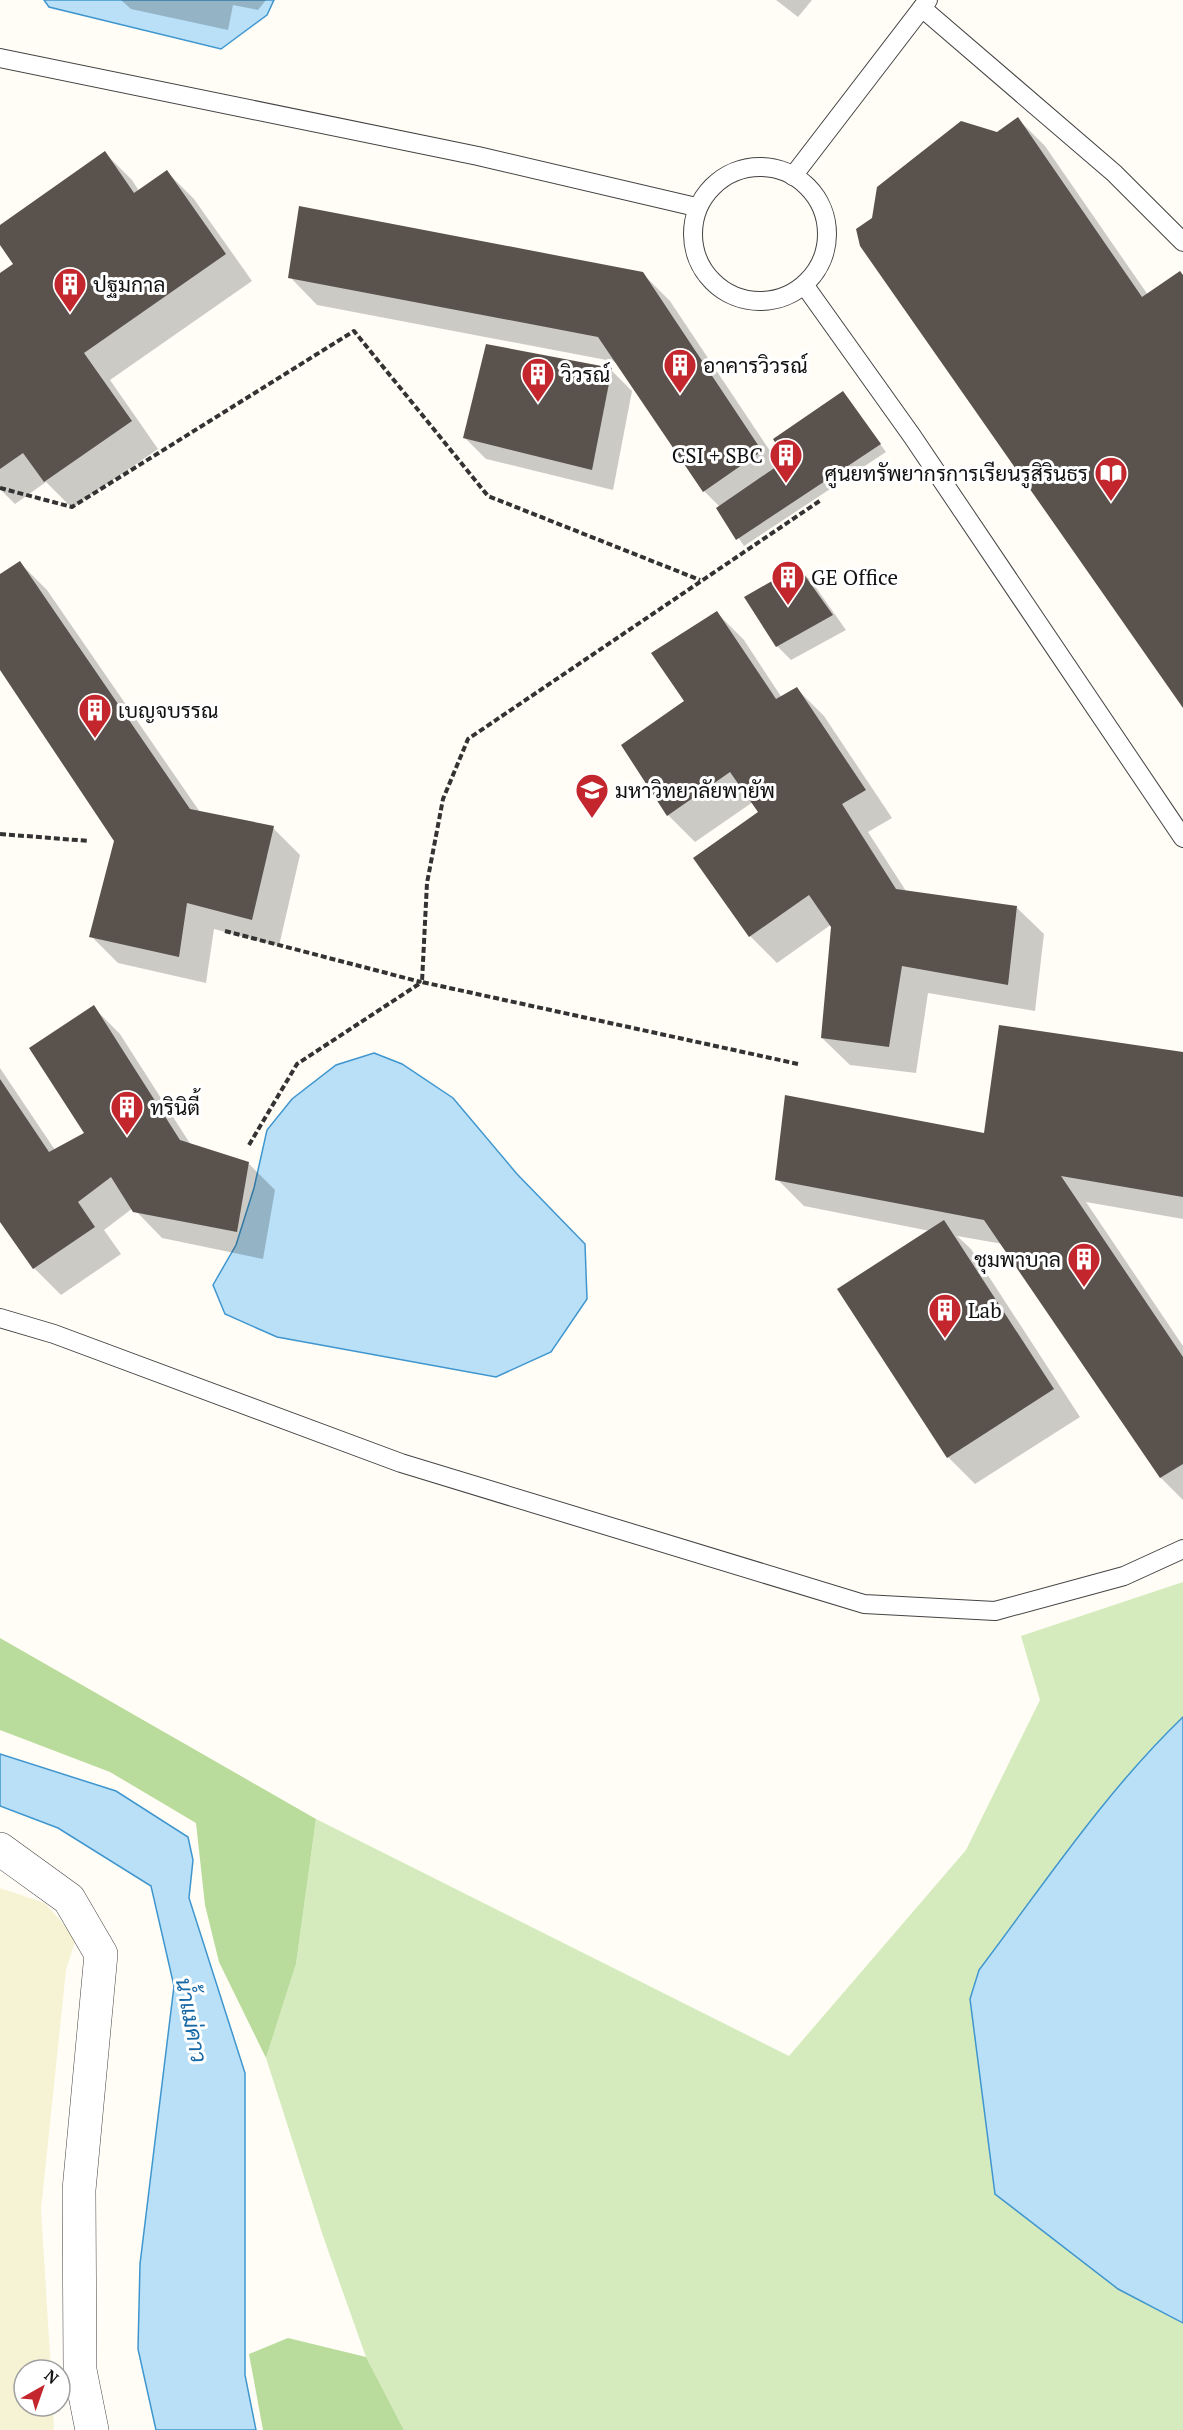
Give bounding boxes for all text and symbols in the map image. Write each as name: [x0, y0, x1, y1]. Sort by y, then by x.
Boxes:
building icon: ปฐมกาล: [52, 266, 88, 313]
place label: ปฐมกาล: [93, 270, 165, 298]
building icon: อาคารวิวรณ์: [662, 347, 698, 394]
place label: อาคารวิวรณ์: [703, 351, 808, 379]
building icon: วิวรณ์: [520, 356, 556, 403]
place label: วิวรณ์: [561, 360, 610, 388]
building icon: CSI + SBC: [768, 437, 804, 484]
place label: CSI + SBC: [672, 441, 763, 469]
library icon: ศูนยทรัพยากรการเรียนรูสิรินธร: [1093, 455, 1129, 502]
place label: ศูนยทรัพยากรการเรียนรูสิรินธร: [824, 459, 1088, 489]
building icon: GE Office: [770, 559, 806, 606]
place label: GE Office: [811, 563, 898, 591]
building icon: เบญจบรรณ: [77, 692, 113, 739]
place label: เบญจบรรณ: [118, 696, 219, 724]
school or university icon: มหาวิทยาลัยพายัพ: [574, 772, 610, 819]
place label: มหาวิทยาลัยพายัพ: [615, 776, 775, 804]
place label: ทรินิตี้: [150, 1088, 201, 1121]
building icon: ทรินิตี้: [109, 1089, 145, 1136]
building icon: ชุมพาบาล: [1066, 1241, 1102, 1288]
place label: ชุมพาบาล: [974, 1245, 1061, 1274]
building icon: Lab: [927, 1292, 963, 1339]
place label: Lab: [968, 1296, 1002, 1324]
water label: น้ำแม่คาว: [170, 1974, 218, 2065]
north arrow: [12, 2358, 72, 2418]
text: N: [40, 2364, 63, 2389]

